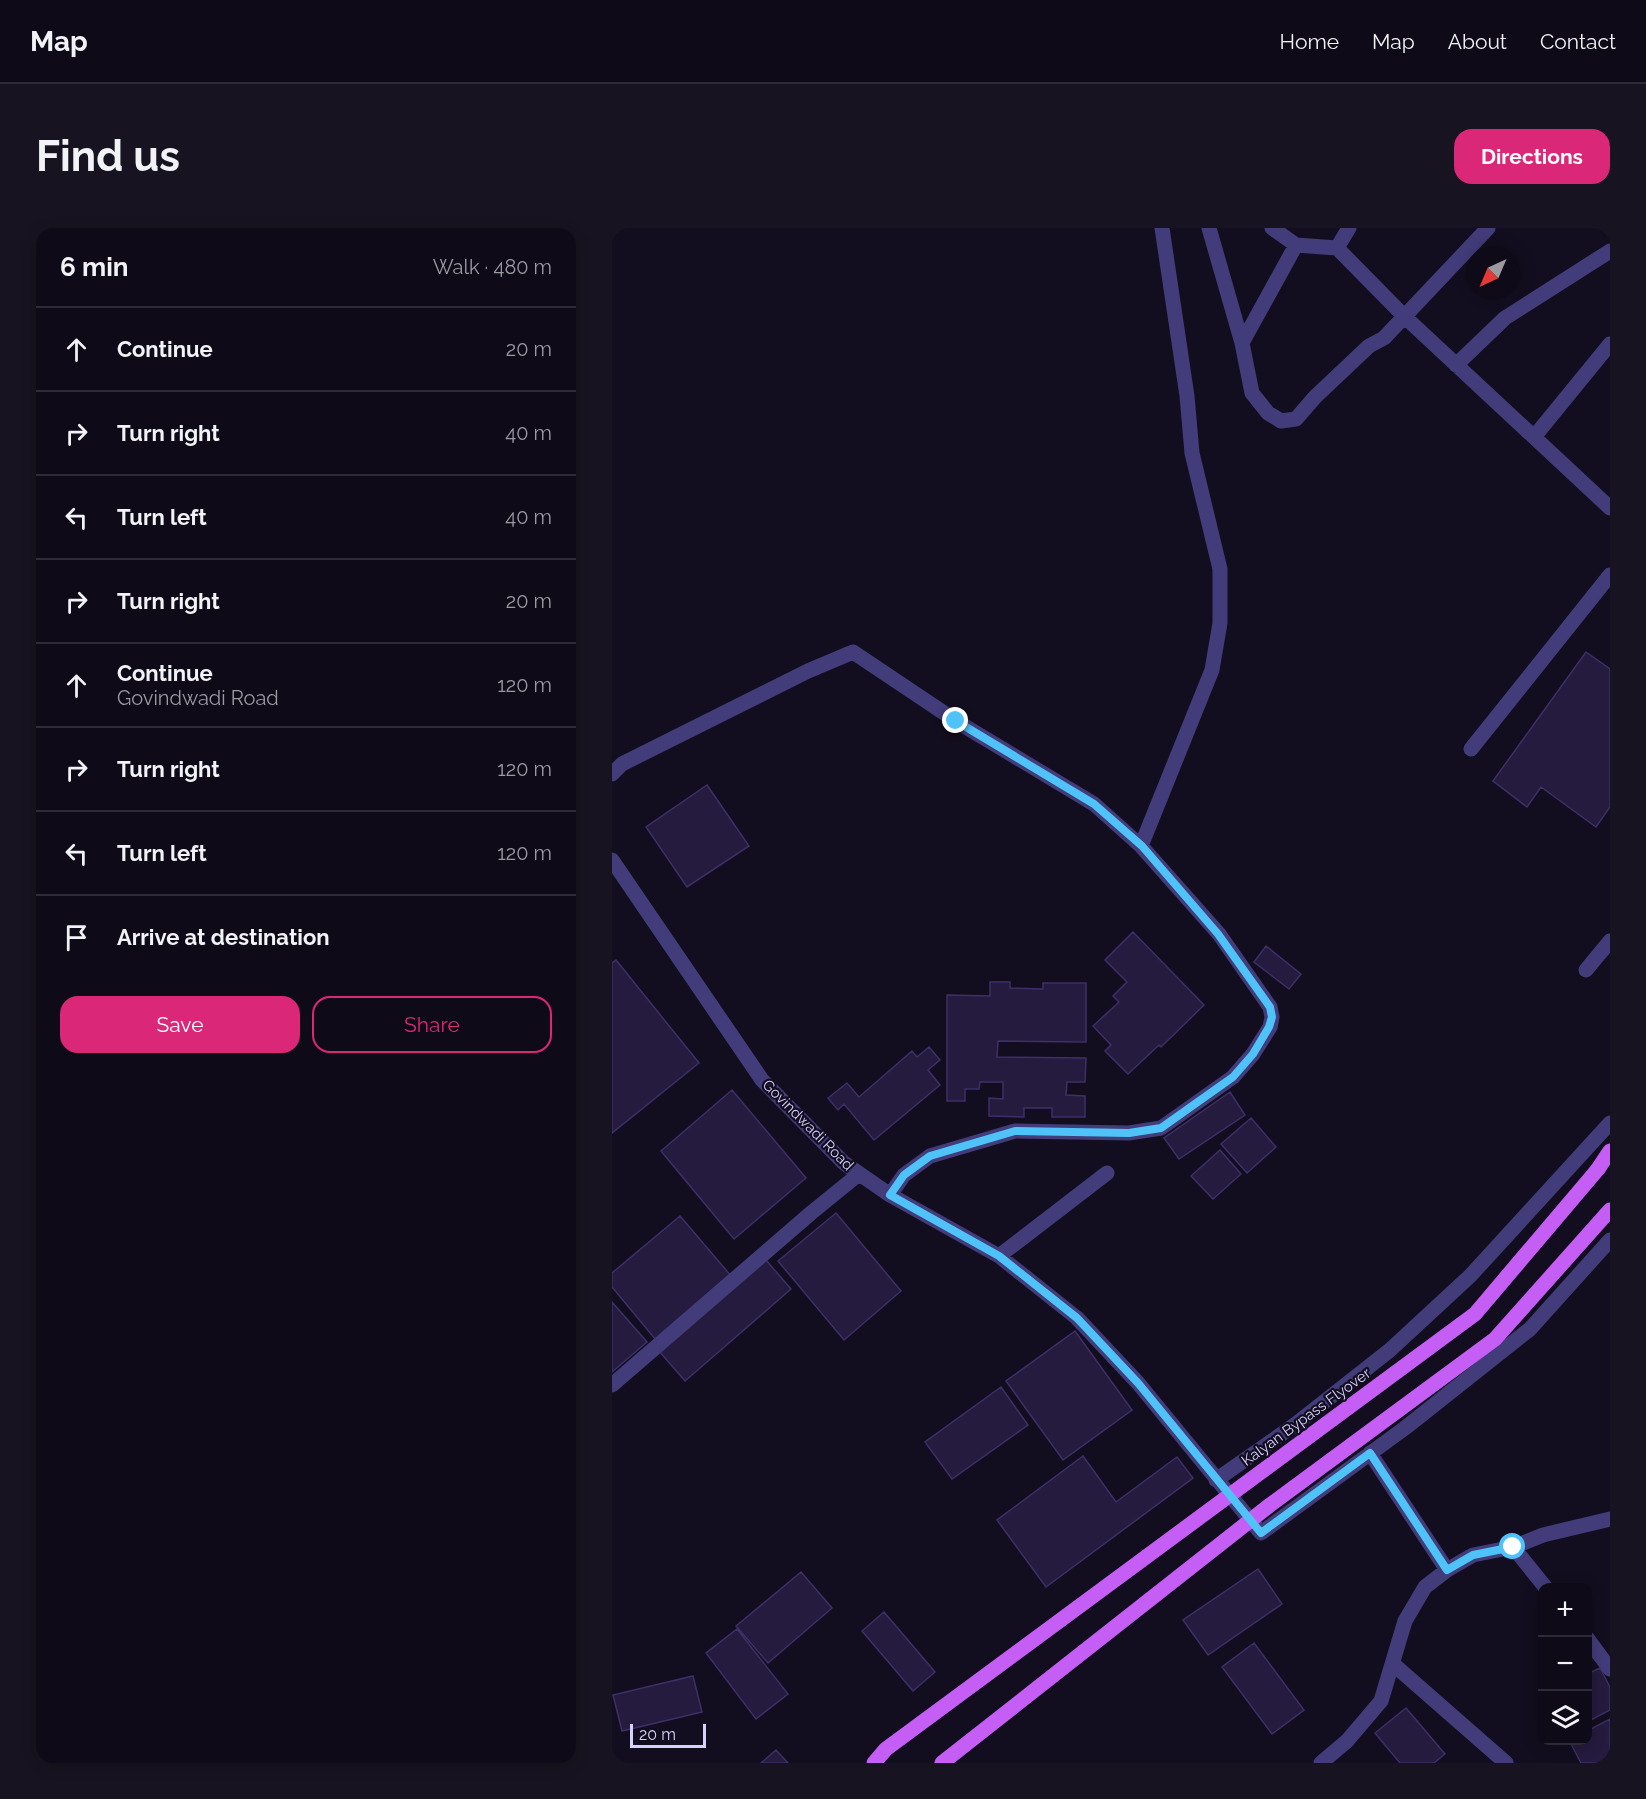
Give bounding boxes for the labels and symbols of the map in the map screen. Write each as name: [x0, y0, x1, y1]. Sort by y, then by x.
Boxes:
north arrow: [1466, 246, 1520, 300]
route end: [942, 707, 968, 733]
street label: Govindwadi Road: [759, 1076, 857, 1174]
street label: Kalyan Bypass Flyover: [1238, 1364, 1375, 1470]
route start: [1499, 1533, 1525, 1559]
scale bar: [630, 1721, 706, 1748]

